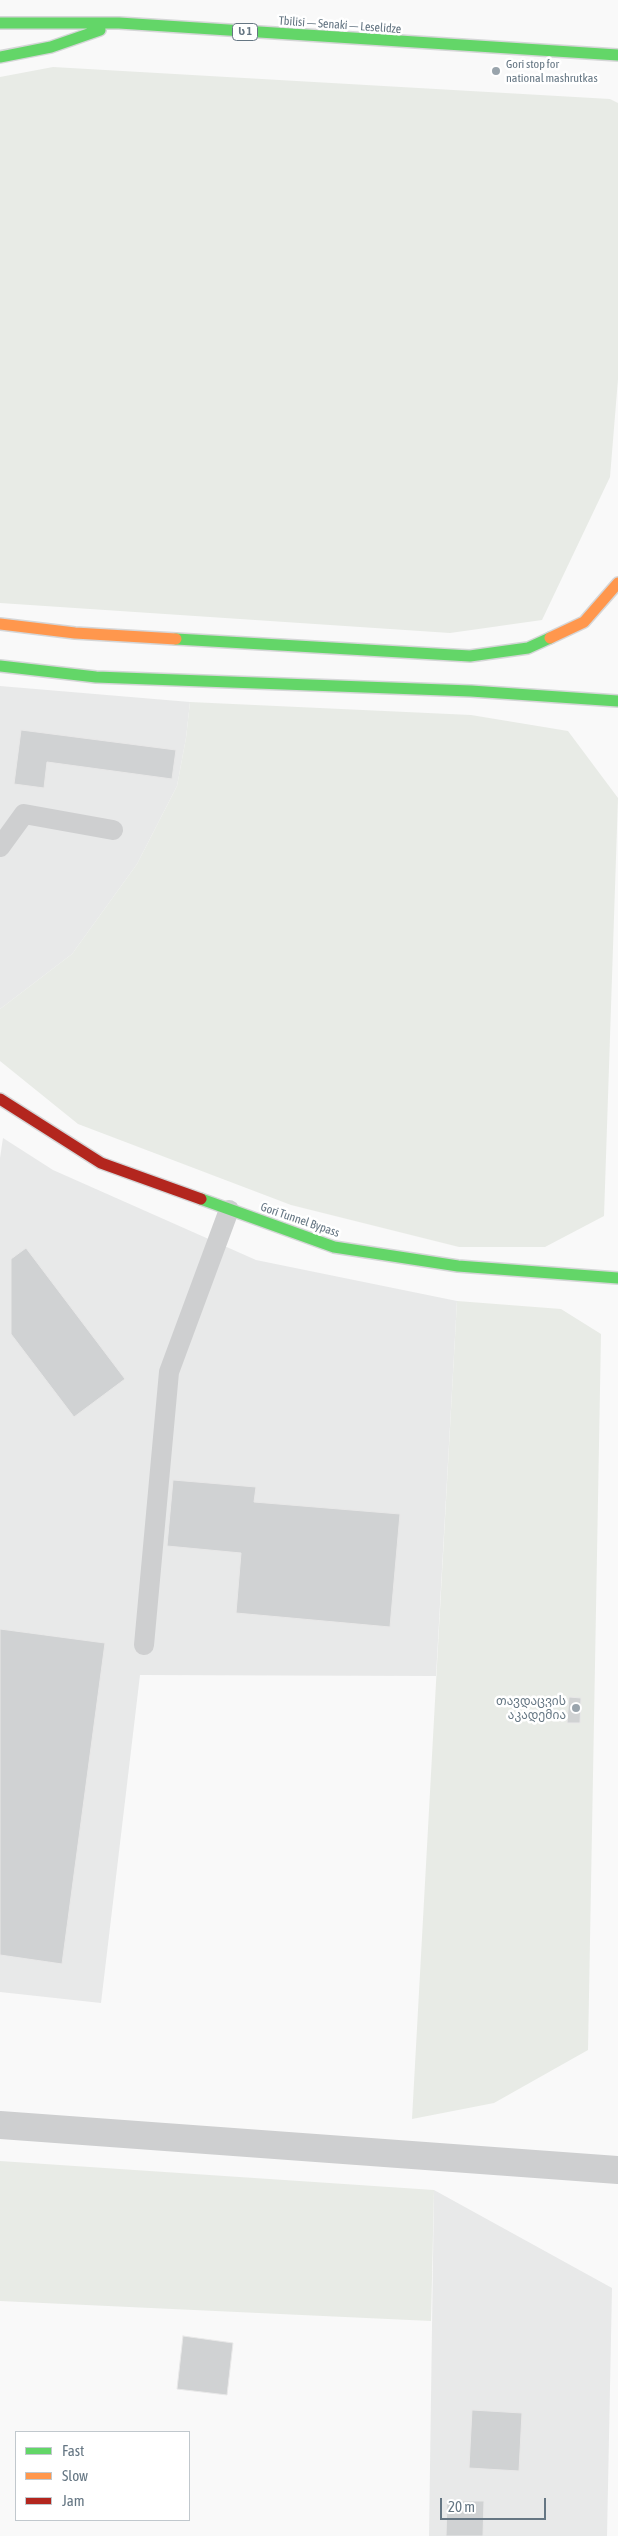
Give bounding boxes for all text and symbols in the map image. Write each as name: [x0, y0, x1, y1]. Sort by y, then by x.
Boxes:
street label: Tbilisi — Senaki — Leselidze: [278, 14, 402, 36]
road number: ს 1: [232, 24, 258, 41]
place label: Gori stop for national mashrutkas: [506, 57, 598, 85]
marker: Gori stop for national mashrutkas: [490, 65, 502, 77]
street label: Gori Tunnel Bypass: [259, 1200, 341, 1240]
place label: თავდაცვის აკადემია: [496, 1694, 566, 1722]
marker: თავდაცვის აკადემია: [570, 1702, 582, 1714]
legend: [15, 2431, 190, 2521]
text: Fast: [62, 2442, 84, 2459]
text: Slow: [62, 2467, 88, 2484]
scale bar: [443, 2488, 549, 2520]
text: Jam: [62, 2492, 85, 2509]
text: 20 m: [448, 2498, 475, 2515]

